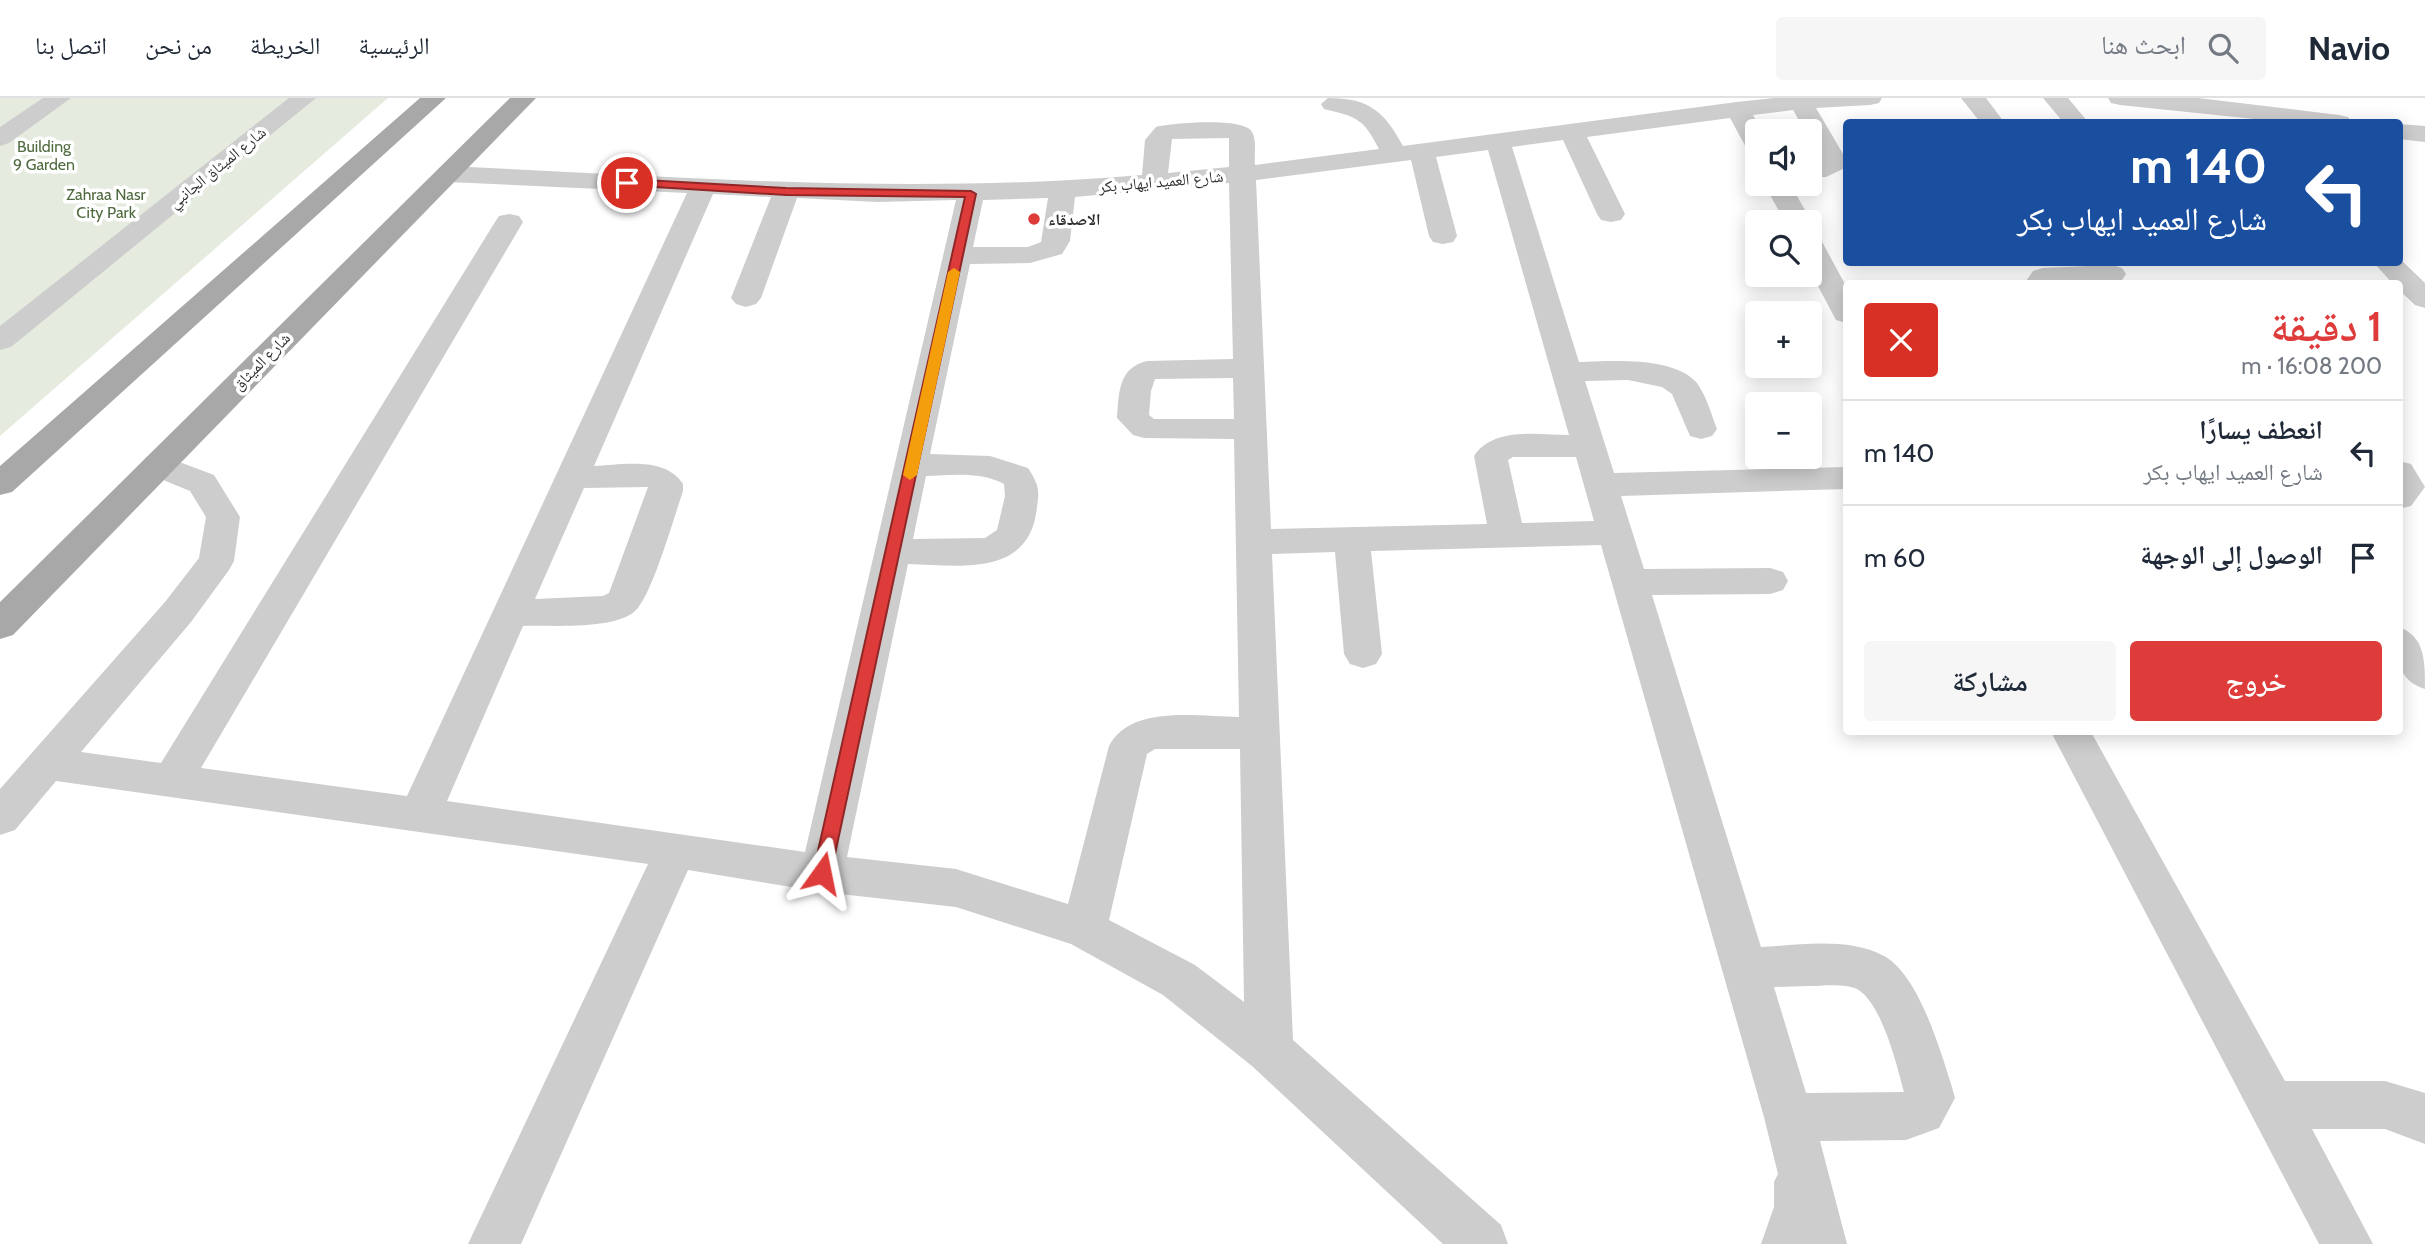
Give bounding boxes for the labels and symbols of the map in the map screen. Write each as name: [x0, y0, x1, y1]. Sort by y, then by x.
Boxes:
street label: شارع الميثاق الجانبي: [165, 122, 272, 215]
park label: Building 9 Garden: [13, 137, 75, 174]
pin: [597, 153, 657, 213]
street label: شارع العميد ايهاب بكر: [1097, 167, 1224, 197]
park label: Zahraa Nasr City Park: [66, 185, 147, 222]
place label: الاصدقاء: [1048, 210, 1100, 229]
marker: الاصدقاء: [1026, 211, 1042, 227]
street label: شارع الميثاق: [229, 329, 295, 395]
position arrow: [785, 836, 859, 910]

